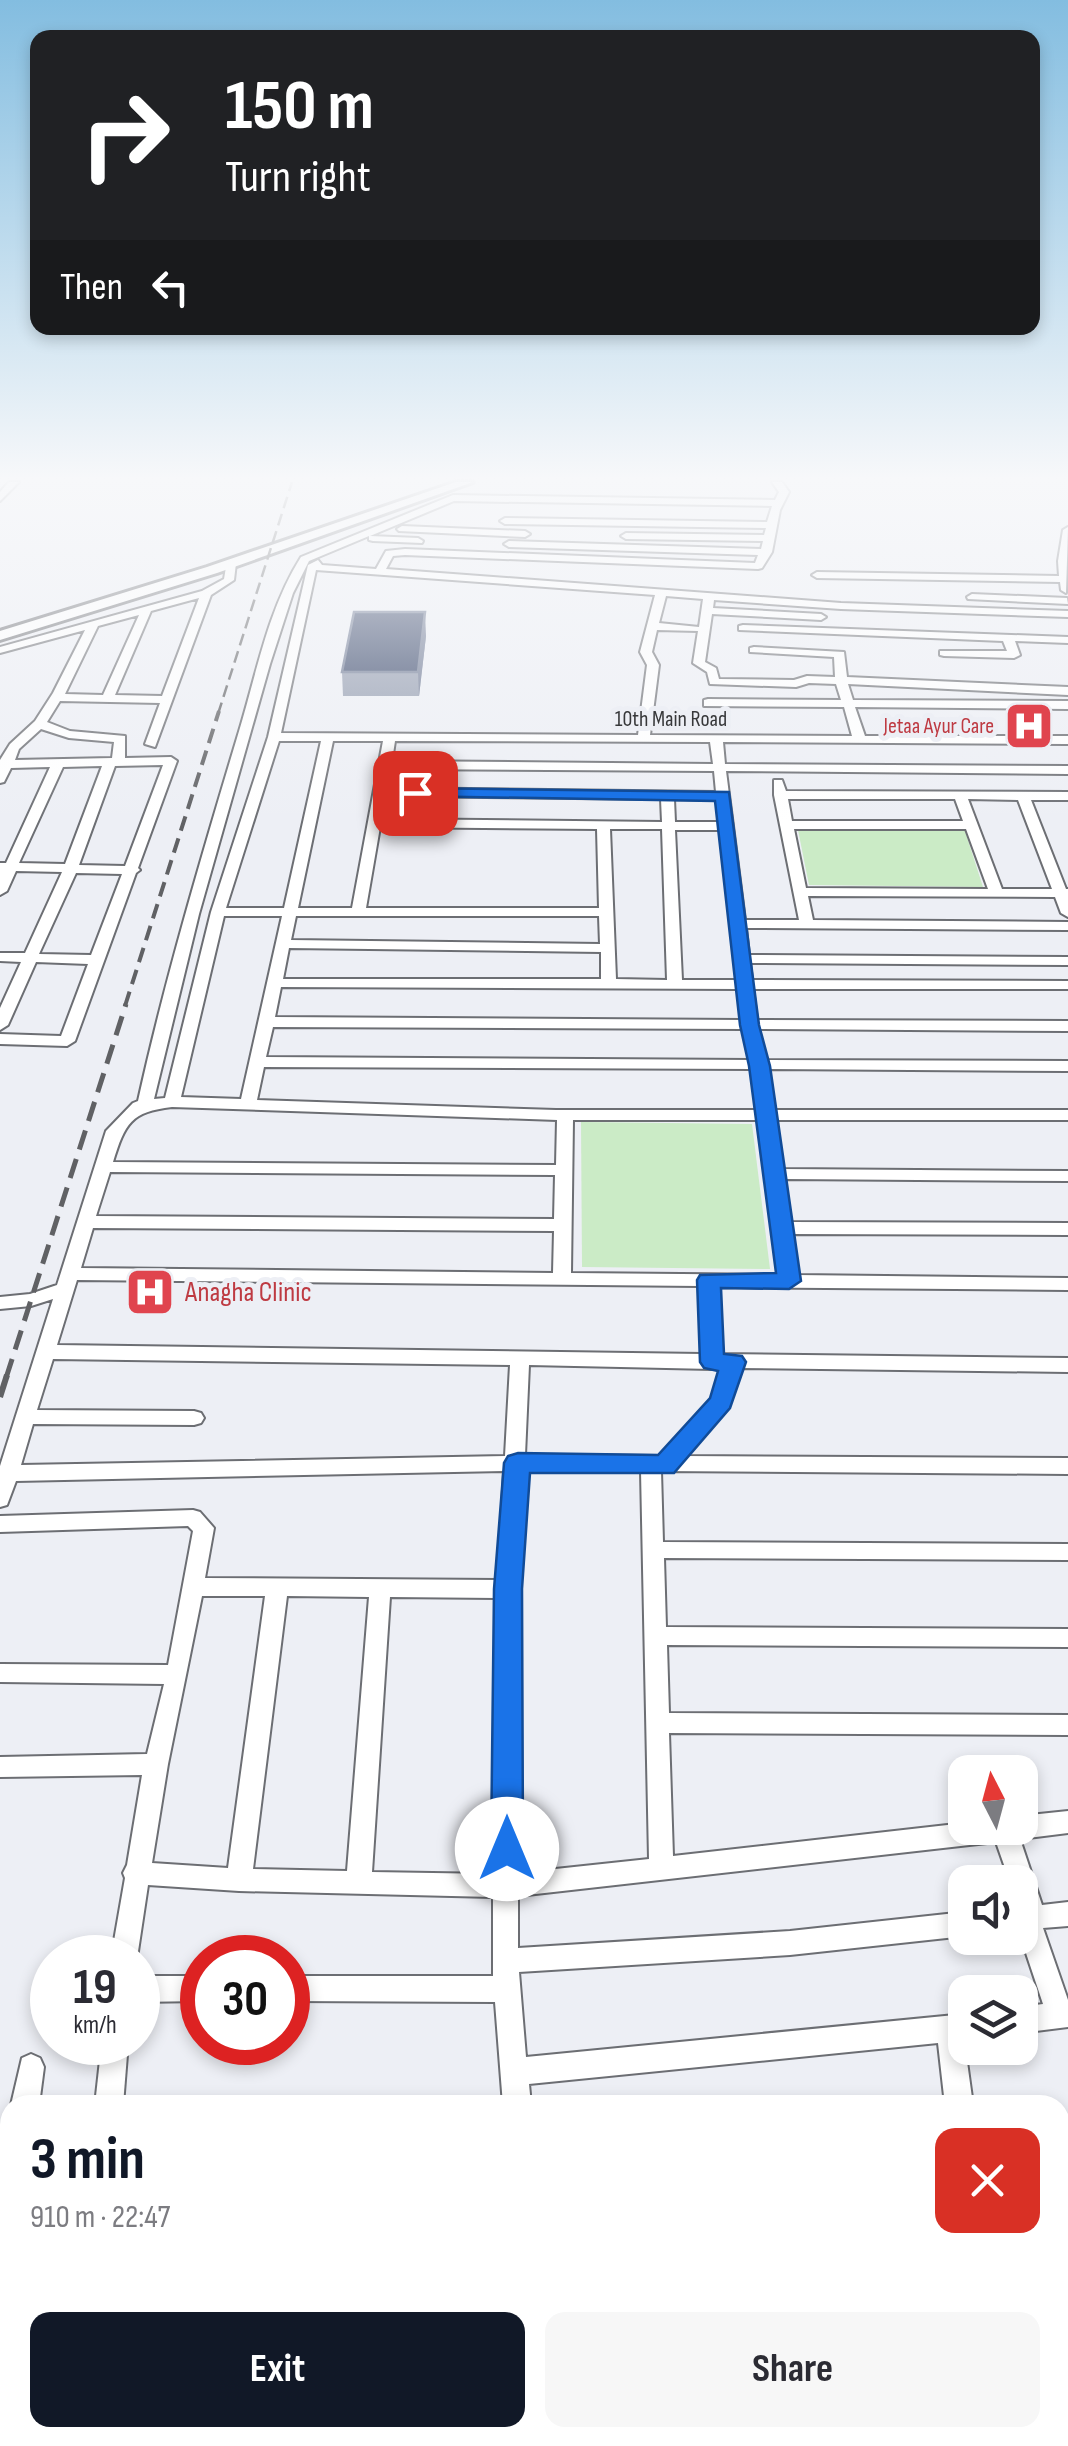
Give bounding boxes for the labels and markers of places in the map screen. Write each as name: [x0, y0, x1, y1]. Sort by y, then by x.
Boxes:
hospital icon: Jetaa Ayur Care: [1003, 700, 1055, 752]
place label: Jetaa Ayur Care: [882, 713, 994, 740]
pin: [373, 751, 458, 836]
hospital icon: Anagha Clinic: [124, 1266, 176, 1318]
place label: Anagha Clinic: [184, 1276, 312, 1309]

